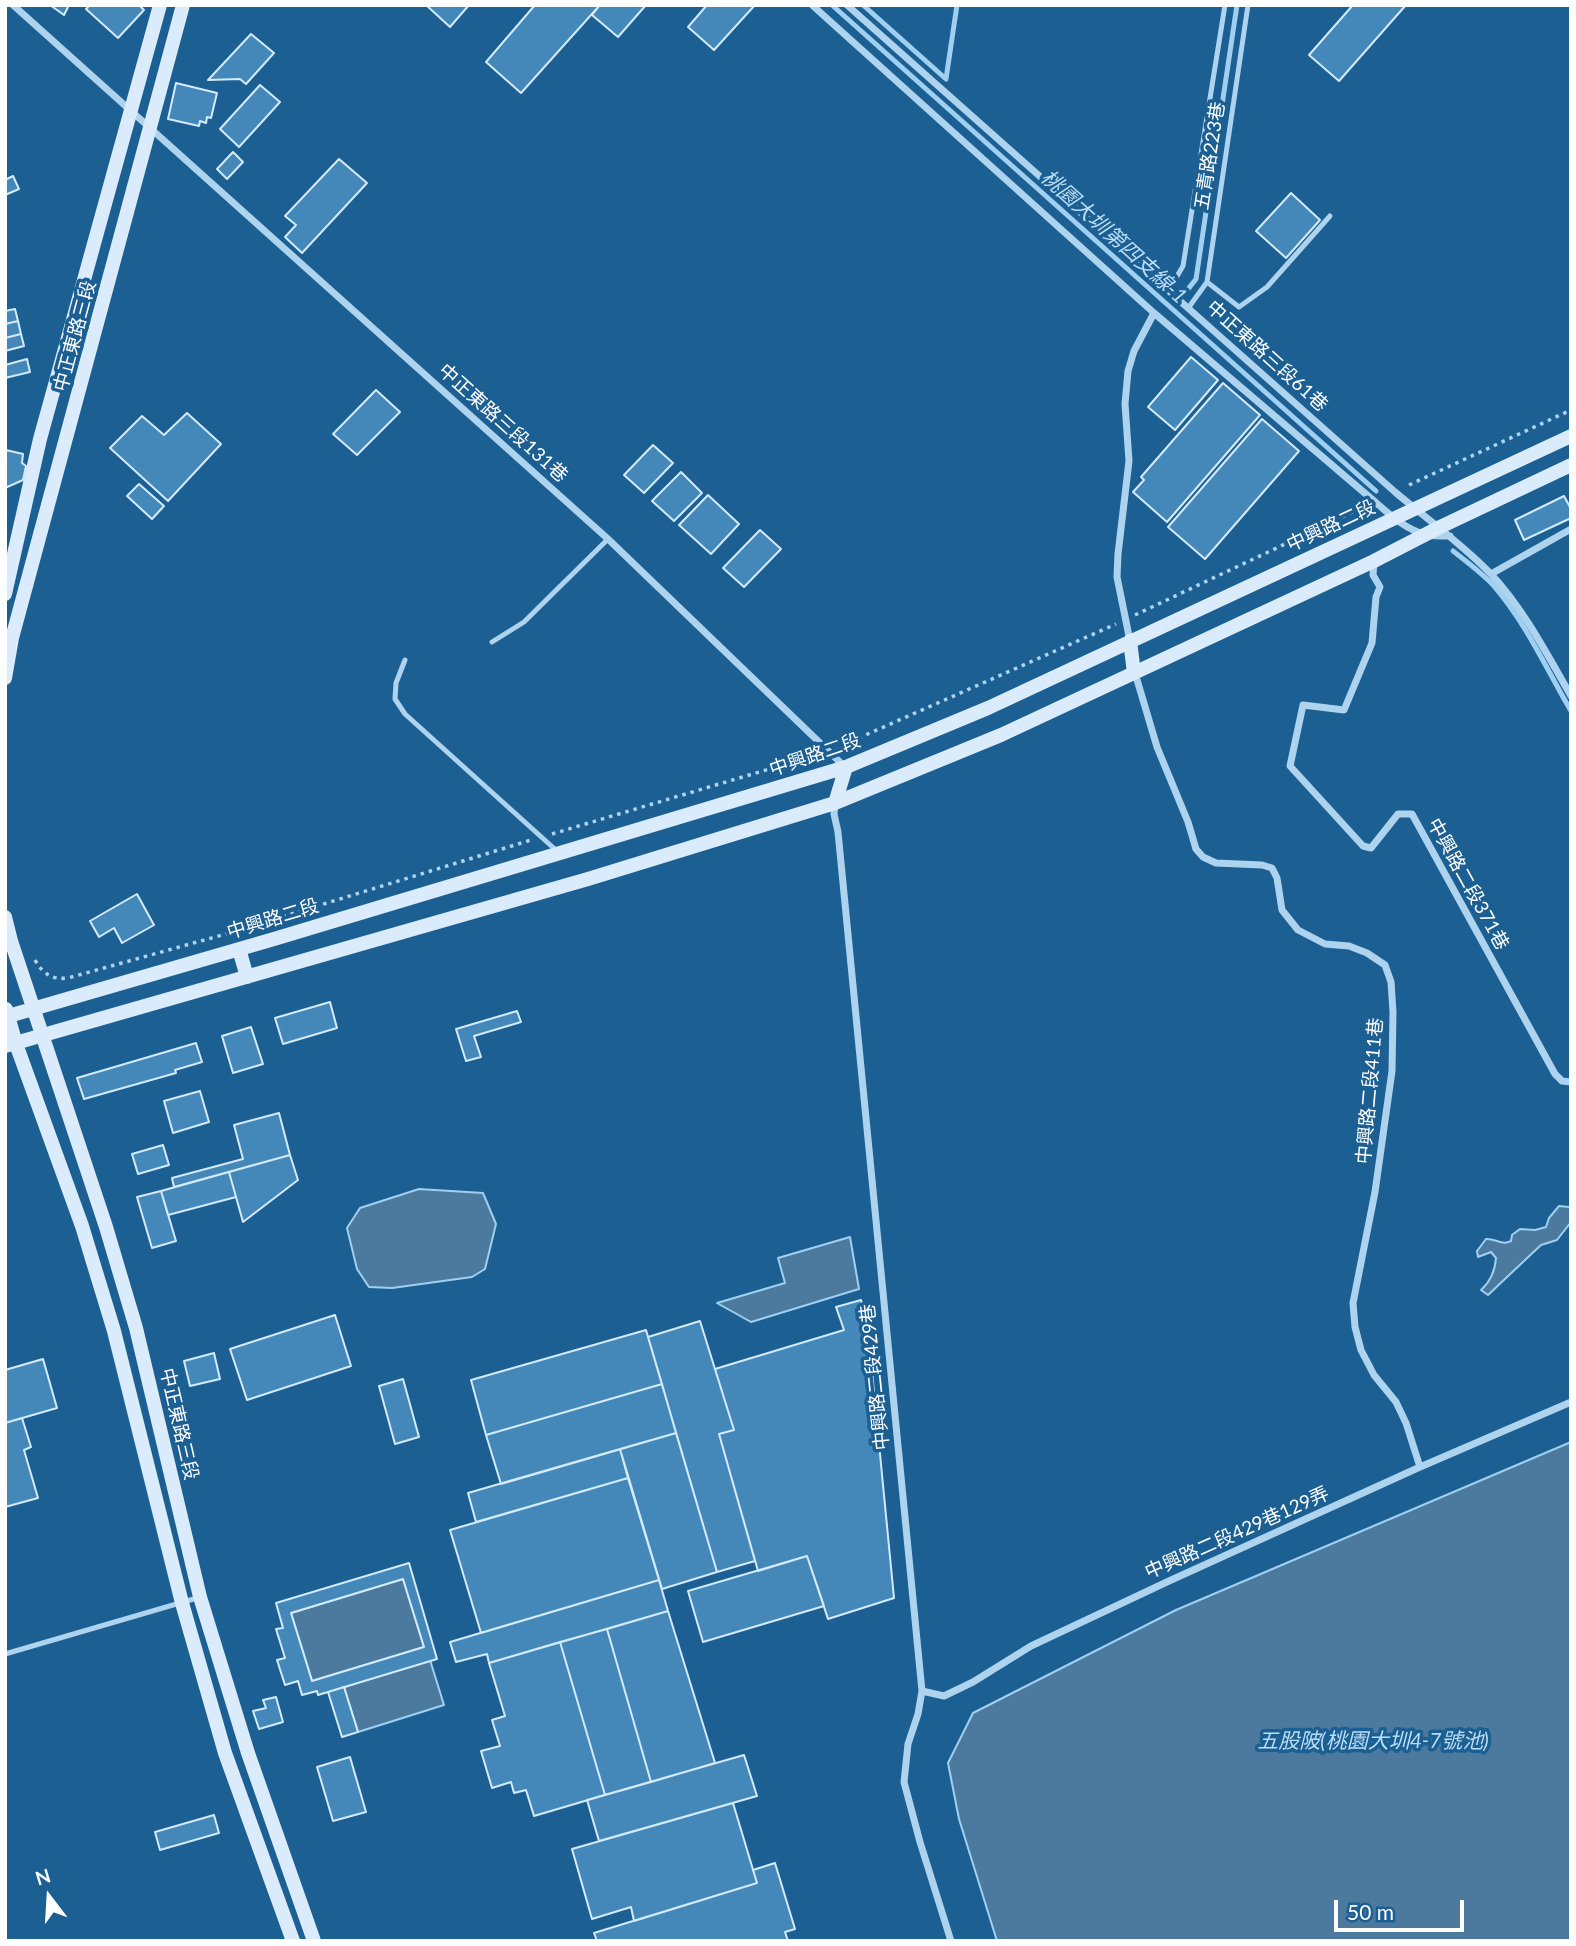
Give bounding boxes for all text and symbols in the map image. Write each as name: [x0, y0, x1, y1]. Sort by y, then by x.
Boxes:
street label: 五青路223巷: [1190, 100, 1230, 212]
water label: 桃園大圳第四支線-1: [1036, 165, 1192, 309]
street label: 中正東路三段: [49, 278, 101, 394]
street label: 中正東路三段61巷: [1202, 296, 1332, 416]
street label: 中正東路三段131巷: [434, 359, 572, 487]
street label: 中興路二段: [1283, 496, 1379, 556]
street label: 中興路二段: [766, 729, 864, 781]
street label: 中興路二段371巷: [1422, 814, 1514, 954]
street label: 中興路二段: [224, 894, 322, 944]
street label: 中興路二段411巷: [1352, 1017, 1388, 1165]
street label: 中興路二段429巷: [856, 1303, 894, 1451]
street label: 中正東路三段: [155, 1366, 203, 1482]
street label: 中興路二段429巷129弄: [1141, 1482, 1333, 1584]
water label: 五股陂(桃園大圳4-7號池): [1257, 1728, 1489, 1754]
north arrow: [14, 1862, 84, 1932]
text: N: [32, 1863, 53, 1890]
scale bar: [1338, 1886, 1468, 1930]
text: 50 m: [1347, 1899, 1394, 1924]

